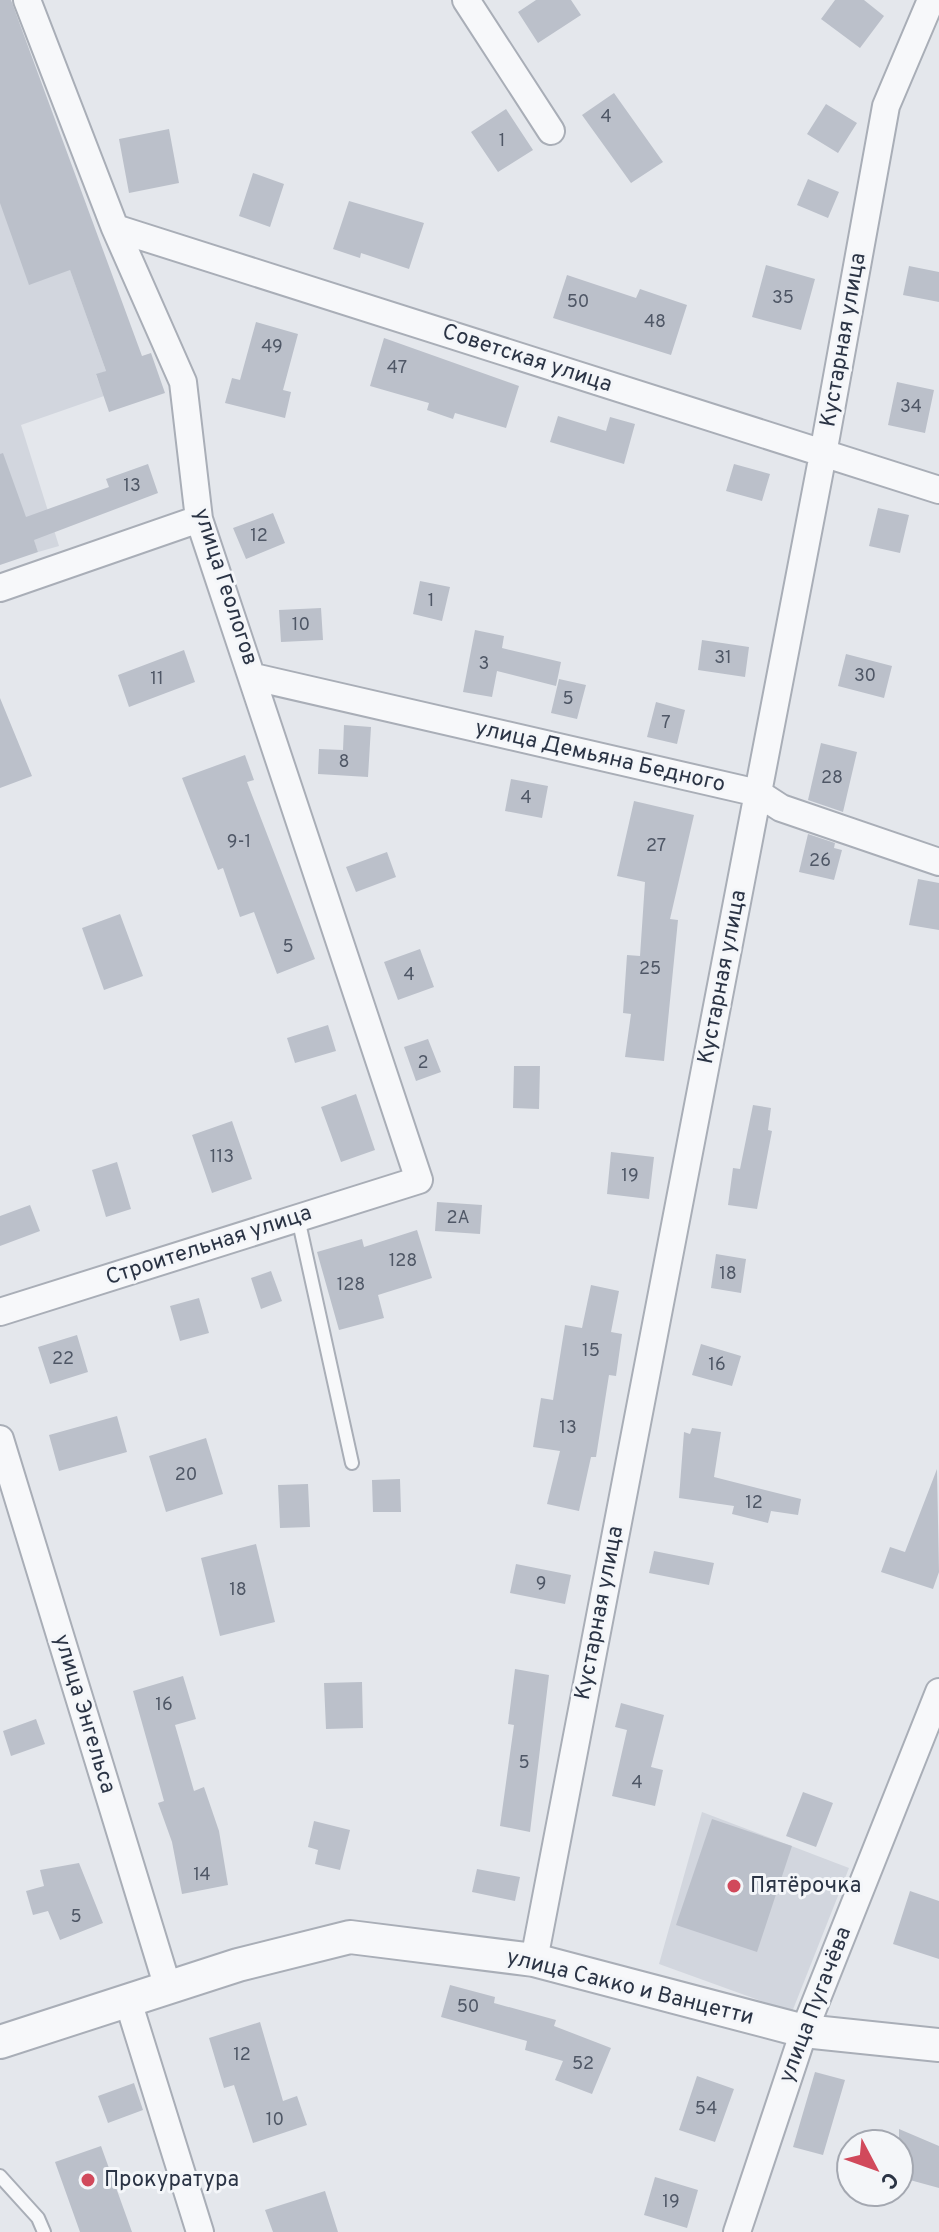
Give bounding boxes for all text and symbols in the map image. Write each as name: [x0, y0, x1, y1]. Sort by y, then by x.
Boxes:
house number: 4: [600, 106, 612, 129]
house number: 1: [499, 130, 505, 153]
street label: Кустарная улица: [815, 251, 873, 429]
house number: 35: [772, 287, 794, 310]
house number: 50: [567, 291, 589, 314]
house number: 48: [644, 311, 666, 334]
street label: Советская улица: [439, 319, 615, 399]
house number: 49: [261, 336, 283, 359]
house number: 47: [387, 357, 407, 380]
house number: 34: [900, 396, 922, 419]
house number: 13: [123, 475, 141, 498]
street label: улица Геологов: [187, 505, 263, 669]
house number: 12: [250, 525, 268, 548]
house number: 1: [428, 590, 434, 613]
house number: 10: [292, 614, 310, 637]
house number: 31: [714, 647, 732, 670]
house number: 3: [479, 653, 489, 676]
house number: 30: [854, 665, 876, 688]
house number: 11: [150, 668, 164, 691]
house number: 5: [562, 688, 574, 711]
house number: 7: [661, 712, 671, 735]
street label: улица Демьяна Бедного: [472, 715, 728, 799]
house number: 8: [339, 751, 350, 774]
house number: 28: [821, 767, 843, 790]
house number: 4: [520, 787, 532, 810]
house number: 9-1: [227, 831, 251, 854]
house number: 27: [646, 835, 666, 858]
house number: 26: [809, 850, 831, 873]
street label: Кустарная улица: [693, 888, 753, 1066]
house number: 5: [282, 936, 294, 959]
house number: 25: [639, 958, 661, 981]
house number: 4: [403, 964, 415, 987]
house number: 2: [417, 1052, 429, 1075]
house number: 113: [210, 1146, 234, 1169]
house number: 19: [621, 1165, 639, 1188]
street label: Строительная улица: [103, 1200, 315, 1292]
house number: 2А: [446, 1207, 470, 1230]
house number: 128: [389, 1250, 417, 1273]
house number: 18: [719, 1263, 737, 1286]
house number: 128: [337, 1274, 365, 1297]
house number: 15: [582, 1340, 600, 1363]
house number: 22: [52, 1348, 74, 1371]
house number: 16: [708, 1354, 726, 1377]
house number: 13: [559, 1417, 577, 1440]
house number: 20: [175, 1464, 197, 1487]
house number: 12: [745, 1492, 763, 1515]
street label: Кустарная улица: [570, 1524, 630, 1702]
house number: 9: [536, 1573, 546, 1596]
house number: 18: [229, 1579, 247, 1602]
street label: улица Энгельса: [47, 1631, 121, 1797]
house number: 16: [155, 1694, 173, 1717]
house number: 5: [518, 1752, 530, 1775]
house number: 4: [631, 1772, 643, 1795]
house number: 14: [193, 1864, 211, 1887]
place label: Пятёрочка: [750, 1873, 861, 1900]
marker: Пятёрочка: [725, 1877, 743, 1895]
house number: 5: [70, 1906, 82, 1929]
street label: улица Пугачёва: [774, 1923, 858, 2087]
street label: улица Сакко и Ванцетти: [504, 1944, 756, 2032]
house number: 50: [457, 1996, 479, 2019]
house number: 12: [233, 2044, 251, 2067]
house number: 52: [572, 2053, 594, 2076]
house number: 54: [695, 2098, 717, 2121]
house number: 10: [266, 2109, 284, 2132]
north arrow: [835, 2128, 915, 2208]
text: С: [873, 2165, 903, 2194]
place label: Прокуратура: [104, 2167, 239, 2194]
marker: Прокуратура: [79, 2171, 97, 2189]
house number: 19: [662, 2191, 680, 2214]

